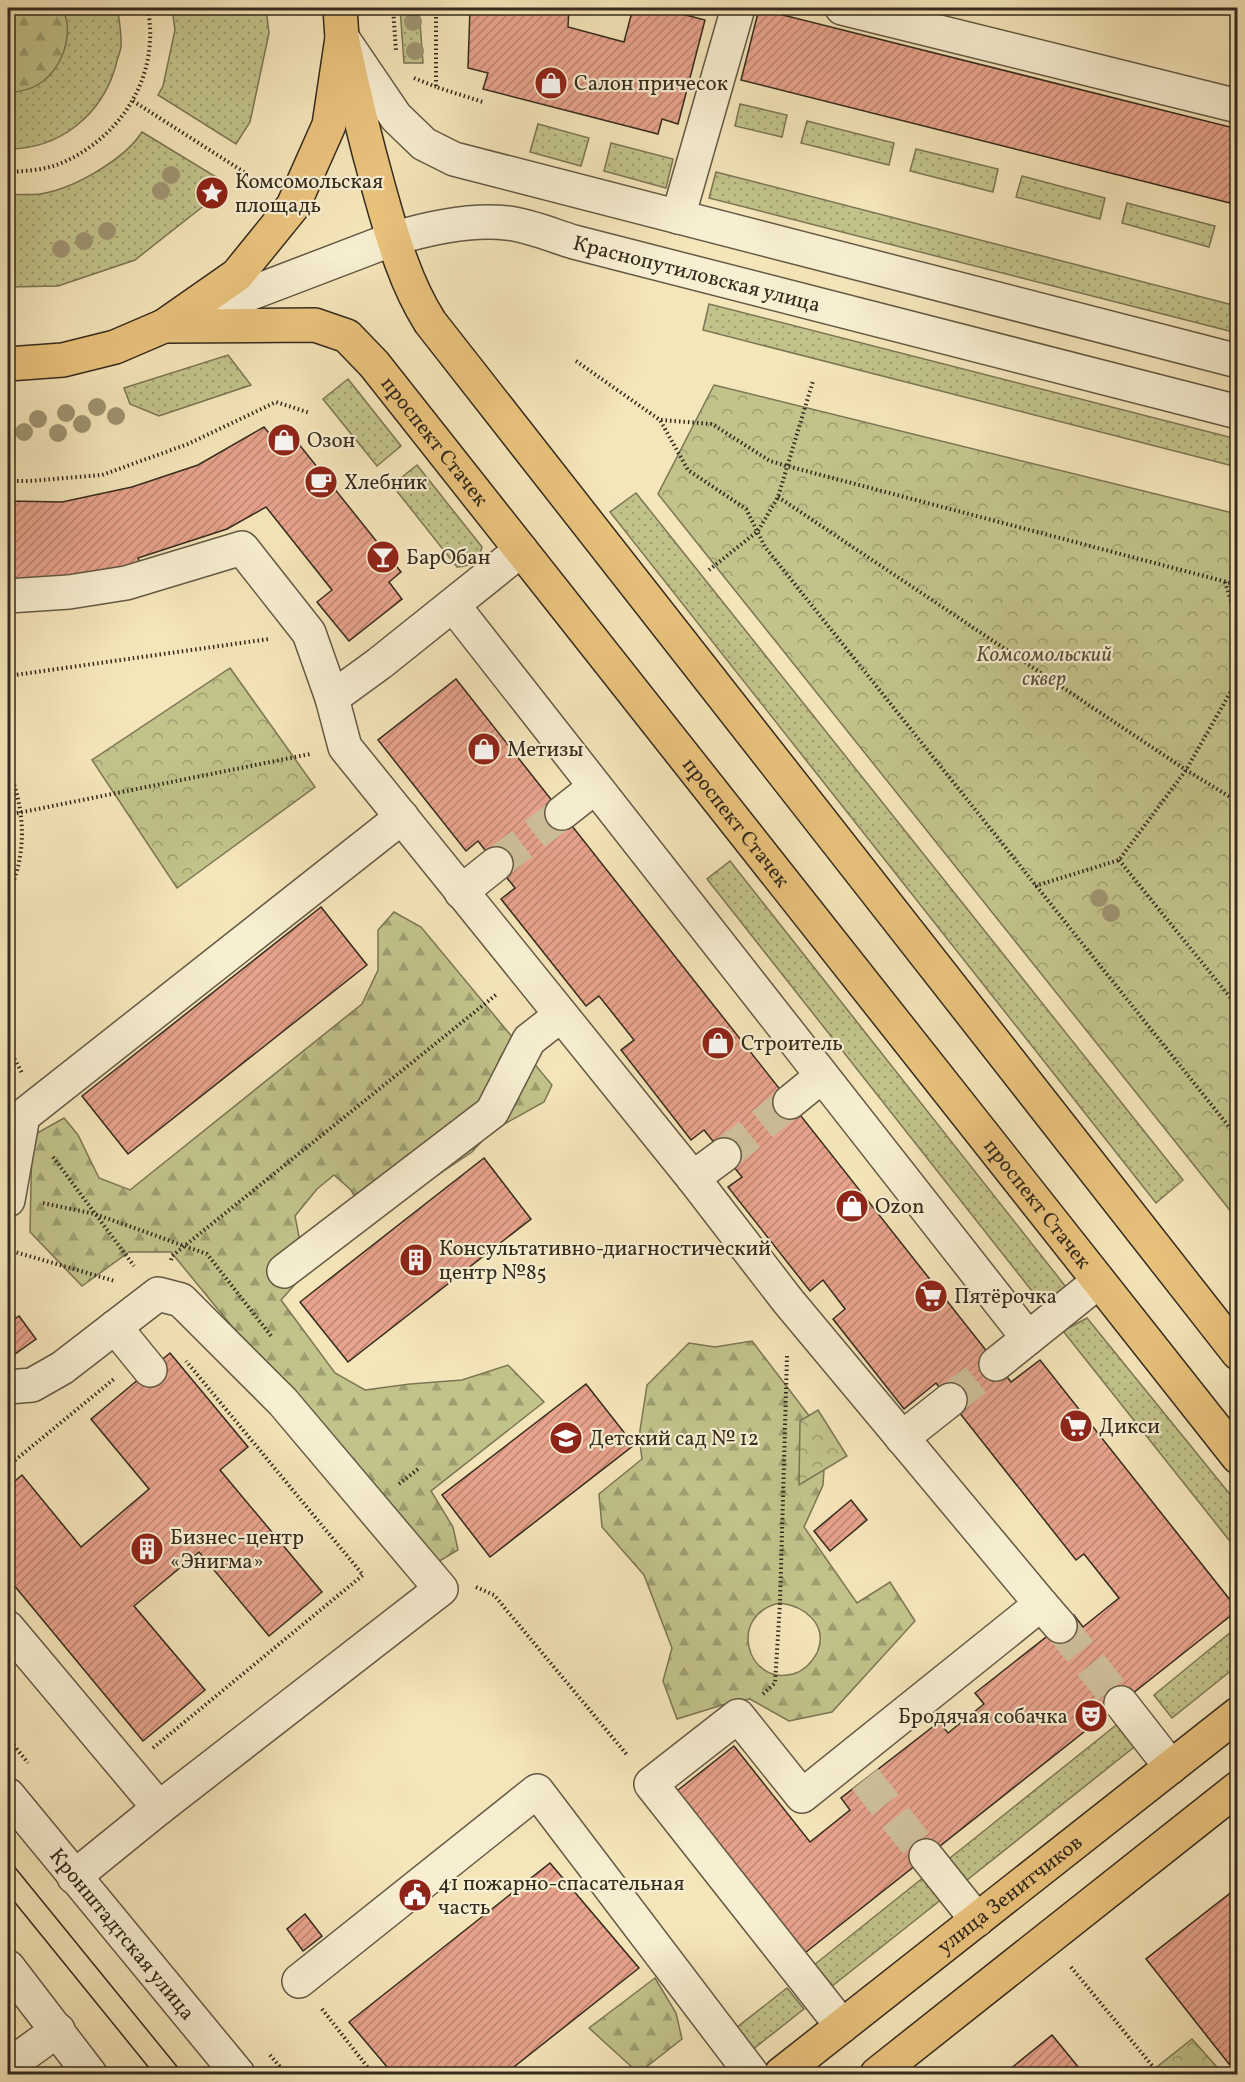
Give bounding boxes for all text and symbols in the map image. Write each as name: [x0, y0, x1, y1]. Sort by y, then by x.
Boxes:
shop icon: Салон причесок: [533, 65, 569, 101]
place label: Салон причесок: [574, 70, 728, 99]
place label: Комсомольская площадь: [235, 168, 383, 221]
place icon: Комсомольская площадь: [194, 175, 230, 211]
street label: Краснопутиловская улица: [570, 229, 823, 320]
street label: проспект Стачек: [373, 371, 494, 513]
shop icon: Озон: [266, 422, 302, 458]
place label: Озон: [307, 427, 356, 456]
cafe icon: Хлебник: [303, 464, 339, 500]
place label: Хлебник: [344, 469, 427, 498]
bar icon: БарОбан: [365, 539, 401, 575]
place label: БарОбан: [406, 544, 491, 573]
park label: Комсомольский сквер: [976, 641, 1112, 694]
shop icon: Метизы: [466, 731, 502, 767]
place label: Метизы: [507, 736, 583, 765]
street label: проспект Стачек: [675, 752, 796, 894]
shop icon: Строитель: [700, 1025, 736, 1061]
place label: Строитель: [741, 1030, 843, 1059]
street label: проспект Стачек: [976, 1133, 1097, 1276]
shop icon: Ozon: [834, 1188, 870, 1224]
place label: Ozon: [875, 1193, 925, 1222]
place label: Консультативно-диагностический центр №85: [439, 1235, 771, 1288]
building icon: Консультативно-диагностический центр №85: [398, 1242, 434, 1278]
supermarket icon: Пятёрочка: [913, 1278, 949, 1314]
place label: Пятёрочка: [954, 1283, 1057, 1312]
supermarket icon: Дикси: [1058, 1408, 1094, 1444]
place label: Дикси: [1099, 1413, 1160, 1442]
school or university icon: Детский сад № 12: [548, 1420, 584, 1456]
place label: Детский сад № 12: [589, 1425, 759, 1454]
place label: Бизнес-центр «Энигма»: [170, 1524, 304, 1577]
building icon: Бизнес-центр «Энигма»: [129, 1531, 165, 1567]
theatre icon: Бродячая собачка: [1073, 1698, 1109, 1734]
place label: Бродячая собачка: [898, 1703, 1068, 1732]
street label: улица Зенитчиков: [932, 1829, 1089, 1961]
street label: Кронштадтская улица: [42, 1843, 201, 2027]
place label: 41 пожарно-спасательная часть: [438, 1870, 685, 1923]
public building icon: 41 пожарно-спасательная часть: [397, 1877, 433, 1913]

